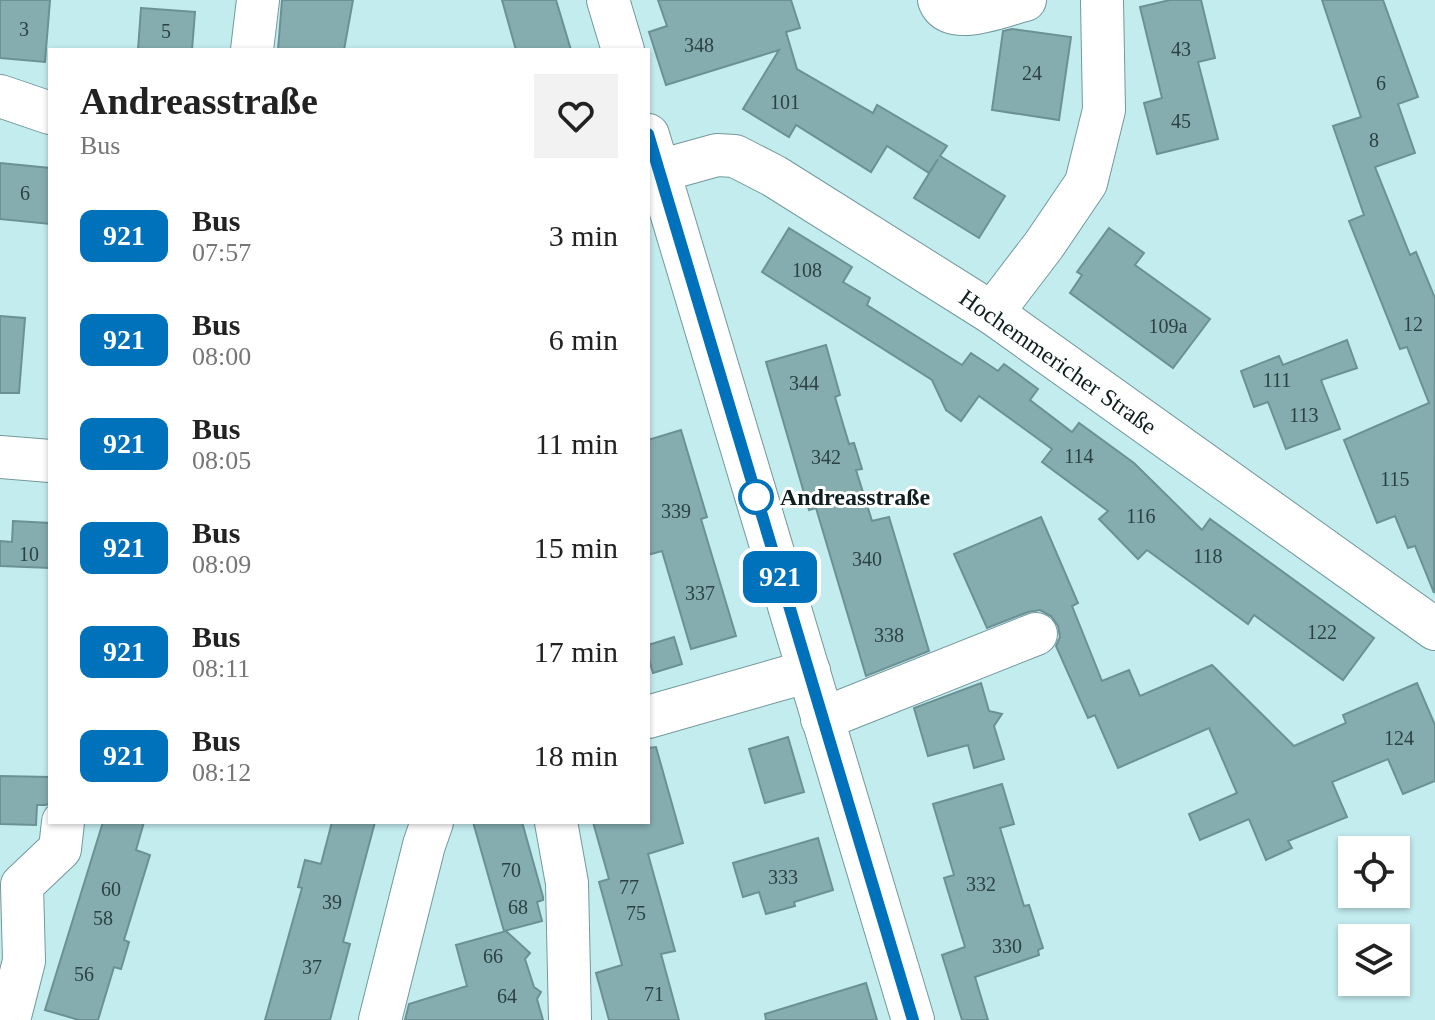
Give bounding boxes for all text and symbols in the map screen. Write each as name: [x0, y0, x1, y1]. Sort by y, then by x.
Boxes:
house number: 3: [19, 18, 29, 40]
house number: 5: [161, 20, 171, 42]
house number: 348: [684, 34, 714, 56]
house number: 43: [1171, 38, 1191, 60]
house number: 24: [1022, 62, 1042, 84]
house number: 6: [1376, 72, 1386, 94]
button: heart: [534, 74, 618, 158]
text: Andreasstraße: [80, 80, 318, 122]
house number: 101: [770, 91, 800, 113]
house number: 45: [1171, 110, 1191, 132]
house number: 8: [1369, 129, 1379, 151]
text: Bus: [80, 131, 120, 160]
house number: 6: [20, 182, 30, 204]
text: Bus: [192, 204, 240, 237]
text: 3 min: [549, 219, 618, 252]
text: 921: [103, 220, 145, 251]
text: 07:57: [192, 238, 251, 267]
house number: 108: [792, 259, 822, 281]
street label: Hochemmericher Straße: [955, 284, 1161, 440]
text: Bus: [192, 308, 240, 341]
house number: 12: [1403, 313, 1423, 335]
house number: 109a: [1149, 315, 1188, 337]
text: 6 min: [549, 323, 618, 356]
text: 921: [103, 324, 145, 355]
text: 08:00: [192, 342, 251, 371]
house number: 111: [1263, 369, 1291, 391]
house number: 344: [789, 372, 819, 394]
house number: 113: [1289, 404, 1319, 426]
text: Bus: [192, 412, 240, 445]
text: 11 min: [535, 427, 618, 460]
text: 921: [103, 428, 145, 459]
house number: 114: [1064, 445, 1094, 467]
text: 08:05: [192, 446, 251, 475]
house number: 342: [811, 446, 841, 468]
house number: 115: [1380, 468, 1410, 490]
marker: Andreasstraße: [739, 480, 773, 514]
place label: Andreasstraße: [780, 484, 931, 510]
house number: 339: [661, 500, 691, 522]
house number: 116: [1126, 505, 1156, 527]
text: Bus: [192, 516, 240, 549]
text: 15 min: [534, 531, 618, 564]
text: 921: [103, 532, 145, 563]
house number: 10: [19, 543, 39, 565]
house number: 118: [1193, 545, 1223, 567]
house number: 340: [852, 548, 882, 570]
text: 08:09: [192, 550, 251, 579]
line badge: 921: [734, 551, 826, 603]
text: 921: [759, 561, 801, 592]
house number: 337: [685, 582, 715, 604]
text: Bus: [192, 620, 240, 653]
house number: 122: [1307, 621, 1337, 643]
house number: 338: [874, 624, 904, 646]
text: 17 min: [534, 635, 618, 668]
text: 921: [103, 636, 145, 667]
text: 08:11: [192, 654, 250, 683]
text: Bus: [192, 724, 240, 757]
house number: 124: [1384, 727, 1414, 749]
text: 18 min: [534, 739, 618, 772]
text: 921: [103, 740, 145, 771]
text: 08:12: [192, 758, 251, 787]
map controls: [1338, 836, 1410, 996]
button: locate: [1338, 836, 1410, 908]
house number: 70: [501, 859, 521, 881]
house number: 333: [768, 866, 798, 888]
house number: 332: [966, 873, 996, 895]
house number: 77: [619, 876, 639, 898]
house number: 60: [101, 878, 121, 900]
house number: 39: [322, 891, 342, 913]
house number: 68: [508, 896, 528, 918]
house number: 75: [626, 902, 646, 924]
house number: 58: [93, 907, 113, 929]
button: layers: [1338, 924, 1410, 996]
house number: 330: [992, 935, 1022, 957]
house number: 66: [483, 945, 503, 967]
house number: 37: [302, 956, 322, 978]
house number: 56: [74, 963, 94, 985]
house number: 71: [644, 983, 664, 1005]
house number: 64: [497, 985, 517, 1007]

